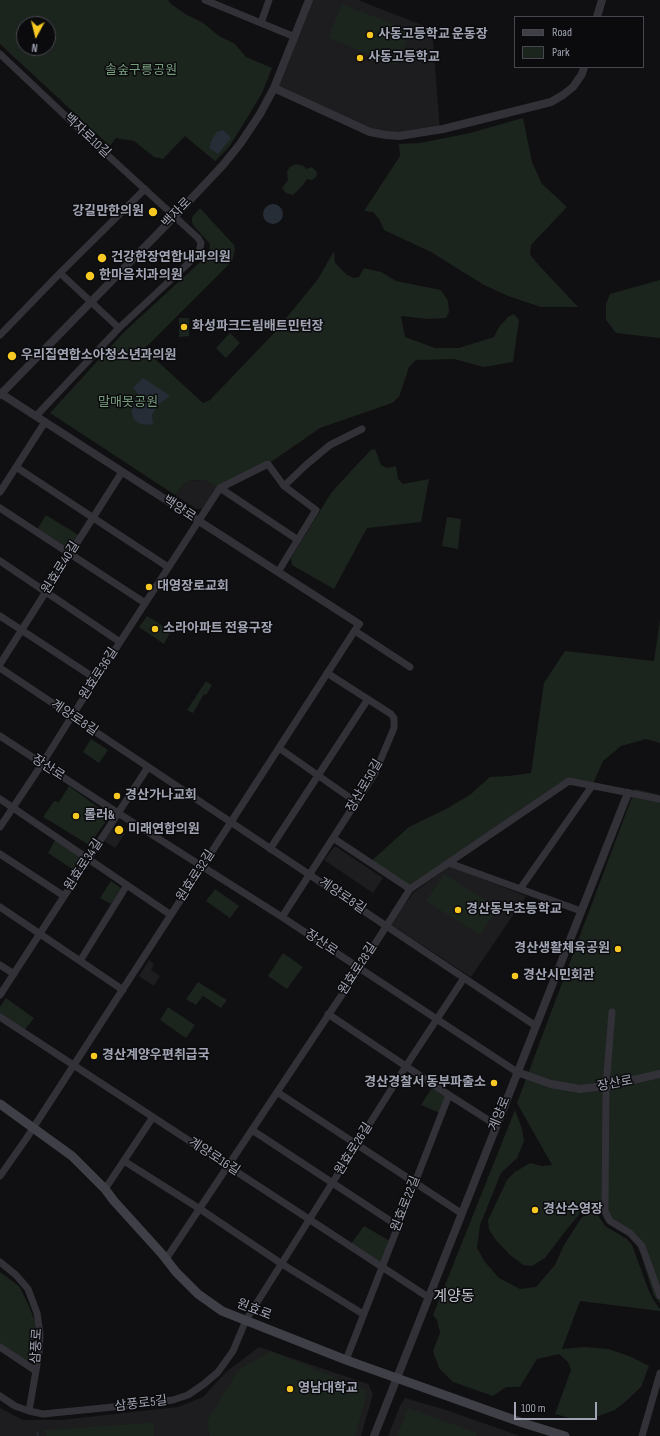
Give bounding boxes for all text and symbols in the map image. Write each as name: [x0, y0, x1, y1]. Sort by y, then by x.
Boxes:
north arrow: [16, 16, 56, 56]
legend: [514, 16, 644, 68]
text: Road: [552, 25, 572, 40]
place label: 사동고등학교 운동장: [378, 27, 488, 43]
marker: 사동고등학교 운동장: [365, 30, 375, 40]
text: N: [31, 41, 38, 54]
text: Park: [552, 45, 570, 60]
place label: 사동고등학교: [368, 50, 440, 66]
marker: 사동고등학교: [355, 53, 365, 63]
park label: 솔숲구릉공원: [105, 63, 177, 79]
street label: 백자로10길: [60, 110, 114, 162]
street label: 백자로: [159, 195, 195, 231]
place label: 강길만한의원: [72, 204, 144, 220]
marker: 강길만한의원: [147, 206, 159, 218]
place label: 건강한장연합내과의원: [111, 250, 231, 266]
marker: 건강한장연합내과의원: [96, 252, 108, 264]
place label: 한마음치과의원: [99, 268, 183, 284]
marker: 한마음치과의원: [84, 270, 96, 282]
place label: 화성파크드림배트민턴장: [192, 319, 324, 335]
marker: 화성파크드림배트민턴장: [179, 322, 189, 332]
place label: 우리집연합소아청소년과의원: [21, 348, 176, 364]
marker: 우리집연합소아청소년과의원: [6, 350, 18, 362]
park label: 말매못공원: [98, 395, 158, 411]
street label: 백양로: [160, 493, 198, 525]
street label: 원효로40길: [39, 539, 83, 597]
place label: 대영장로교회: [157, 579, 229, 595]
marker: 대영장로교회: [144, 582, 154, 592]
place label: 소라아파트 전용구장: [163, 621, 273, 637]
marker: 소라아파트 전용구장: [150, 624, 160, 634]
street label: 원효로36길: [76, 645, 122, 703]
street label: 계양로8길: [47, 697, 101, 739]
street label: 장산로: [29, 752, 67, 784]
street label: 장산로50길: [344, 757, 386, 815]
place label: 경산가나교회: [125, 788, 197, 804]
marker: 경산가나교회: [112, 791, 122, 801]
place label: 롤러&: [84, 808, 115, 824]
marker: 롤러&: [71, 811, 81, 821]
place label: 미래연합의원: [128, 822, 200, 838]
marker: 미래연합의원: [113, 824, 125, 836]
street label: 원효로34길: [61, 836, 107, 894]
street label: 원효로32길: [173, 847, 219, 905]
street label: 계양로8길: [315, 875, 369, 917]
place label: 경산동부초등학교: [466, 902, 562, 918]
marker: 경산동부초등학교: [453, 905, 463, 915]
street label: 장산로: [302, 927, 340, 959]
street label: 원효로28길: [335, 940, 381, 998]
place label: 경산생활체육공원: [514, 941, 610, 957]
marker: 경산생활체육공원: [613, 944, 623, 954]
place label: 경산시민회관: [523, 968, 595, 984]
marker: 경산시민회관: [510, 971, 520, 981]
place label: 경산계양우편취급국: [102, 1048, 210, 1064]
marker: 경산계양우편취급국: [89, 1051, 99, 1061]
street label: 장산로: [596, 1073, 634, 1095]
place label: 경산경찰서 동부파출소: [364, 1075, 486, 1091]
marker: 경산경찰서 동부파출소: [489, 1078, 499, 1088]
street label: 계양로: [486, 1094, 514, 1134]
street label: 원효로26길: [332, 1120, 376, 1178]
street label: 계양로16길: [185, 1135, 243, 1179]
street label: 원효로22길: [388, 1174, 424, 1234]
place label: 경산수영장: [543, 1202, 603, 1218]
marker: 경산수영장: [530, 1205, 540, 1215]
district label: 계양동: [433, 1288, 475, 1306]
street label: 원효로: [234, 1296, 274, 1324]
street label: 삼풍로: [28, 1328, 46, 1364]
place label: 영남대학교: [298, 1381, 358, 1397]
marker: 영남대학교: [285, 1384, 295, 1394]
street label: 삼풍로5길: [114, 1393, 168, 1415]
scale bar: [516, 1394, 599, 1420]
text: 100 m: [521, 1401, 546, 1416]

